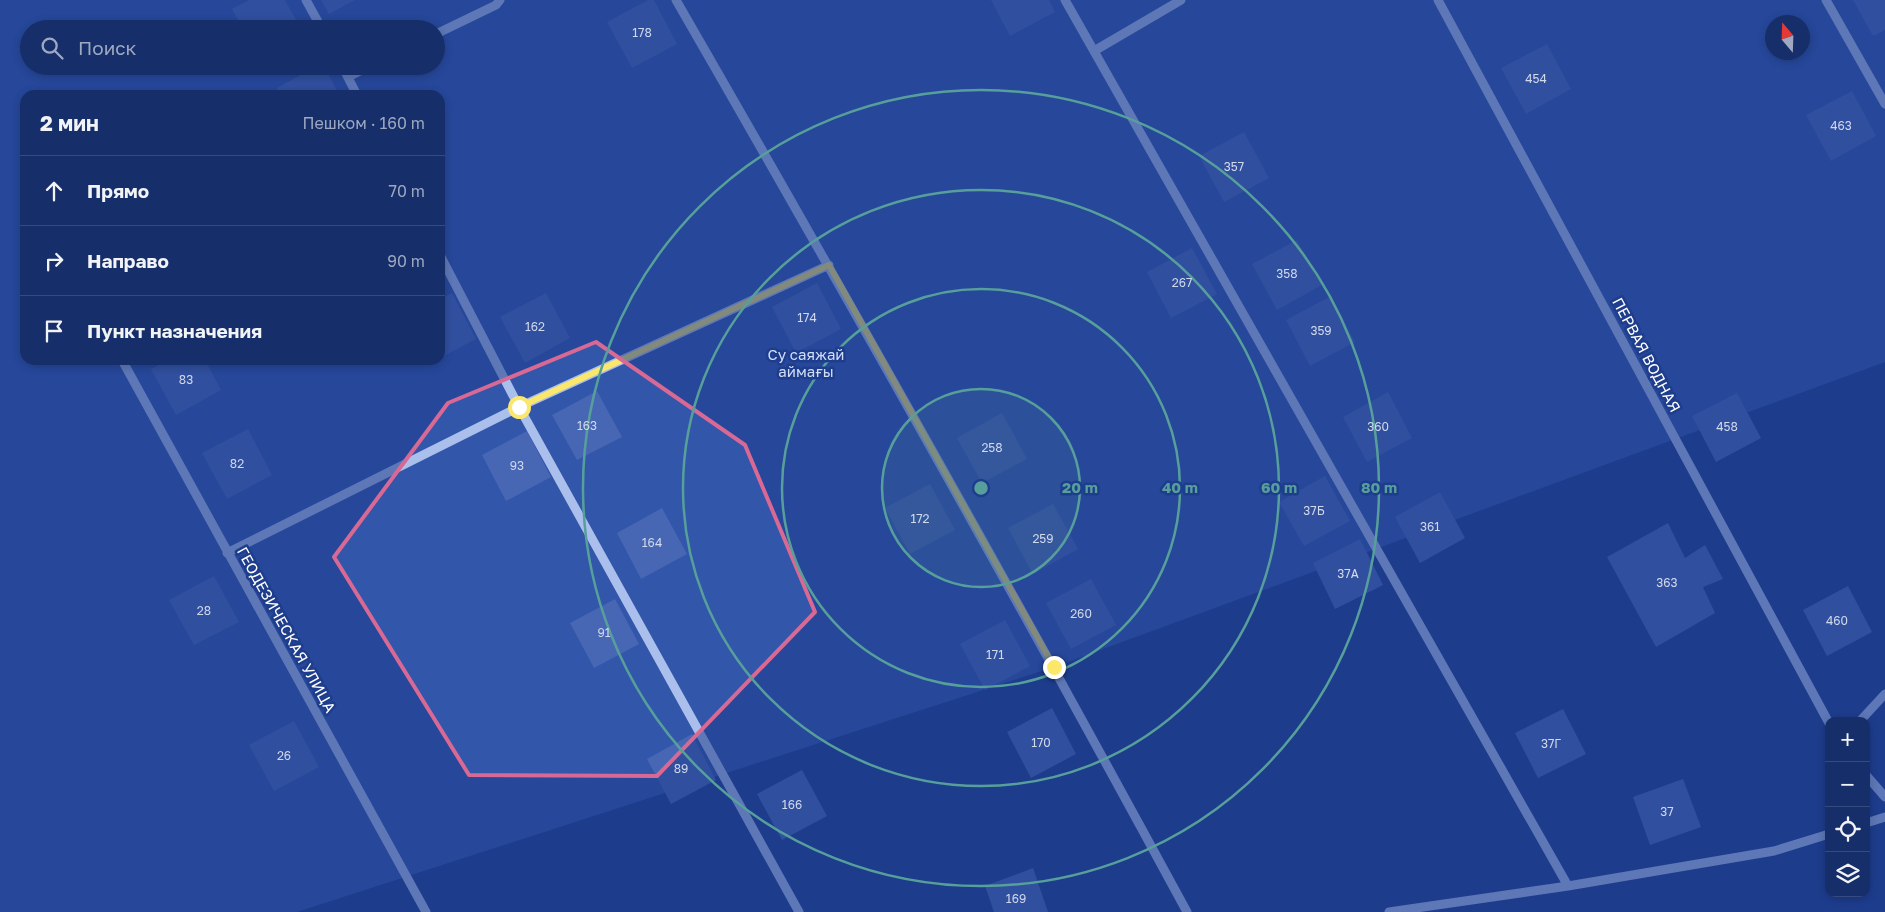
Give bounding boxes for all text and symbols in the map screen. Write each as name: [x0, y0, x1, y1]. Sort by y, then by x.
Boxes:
north arrow: [1765, 15, 1810, 60]
search box: [20, 20, 445, 75]
house number: 178: [632, 25, 652, 40]
icon: search: [38, 34, 66, 62]
text: Поиск: [78, 36, 137, 59]
house number: 454: [1525, 71, 1547, 86]
text: 2 мин: [40, 110, 99, 136]
text: Пешком · 160 m: [302, 113, 425, 133]
house number: 463: [1830, 118, 1852, 133]
house number: 357: [1224, 159, 1244, 174]
icon: ahead: [40, 177, 68, 205]
text: Прямо: [87, 179, 149, 202]
text: 70 m: [388, 181, 425, 201]
icon: right: [40, 247, 68, 275]
text: Направо: [87, 249, 169, 272]
text: 90 m: [387, 251, 425, 271]
house number: 358: [1276, 266, 1298, 281]
house number: 267: [1172, 275, 1192, 290]
street label: ПЕРВАЯ ВОДНАЯ: [1609, 294, 1685, 415]
house number: 174: [797, 310, 817, 325]
icon: arrive: [40, 317, 68, 345]
text: Пункт назначения: [87, 319, 262, 342]
house number: 162: [525, 319, 545, 334]
house number: 359: [1310, 323, 1332, 338]
park label: Су саяжай аймағы: [767, 345, 845, 380]
house number: 83: [179, 372, 193, 387]
route start: [508, 396, 531, 419]
house number: 163: [577, 418, 597, 433]
house number: 360: [1367, 419, 1389, 434]
house number: 458: [1716, 419, 1738, 434]
house number: 258: [981, 440, 1003, 455]
house number: 82: [230, 456, 244, 471]
house number: 93: [510, 458, 524, 473]
text: 20 m: [1062, 478, 1098, 496]
text: 40 m: [1162, 478, 1198, 496]
text: 60 m: [1261, 478, 1297, 496]
text: 80 m: [1361, 478, 1397, 496]
centre of rings: [972, 479, 990, 497]
house number: 37Б: [1303, 503, 1325, 518]
house number: 172: [910, 511, 930, 526]
house number: 361: [1420, 519, 1440, 534]
house number: 259: [1032, 531, 1054, 546]
house number: 164: [642, 535, 662, 550]
street label: ГЕОДЕЗИЧЕСКАЯ УЛИЦА: [234, 544, 340, 715]
house number: 37А: [1337, 566, 1359, 581]
house number: 363: [1656, 575, 1678, 590]
house number: 28: [197, 603, 211, 618]
house number: 260: [1070, 606, 1092, 621]
house number: 460: [1826, 613, 1848, 628]
house number: 91: [597, 625, 611, 640]
house number: 171: [986, 647, 1004, 662]
route end: [1043, 656, 1066, 679]
map controls: [1825, 717, 1870, 897]
button: +: [1825, 717, 1870, 762]
house number: 170: [1031, 735, 1051, 750]
house number: 37Г: [1541, 736, 1561, 751]
house number: 26: [277, 748, 291, 763]
house number: 89: [674, 761, 688, 776]
button: −: [1825, 762, 1870, 807]
house number: 166: [782, 797, 802, 812]
house number: 37: [1660, 804, 1674, 819]
button: locate: [1825, 807, 1870, 852]
button: layers: [1825, 852, 1870, 897]
house number: 169: [1006, 891, 1026, 906]

